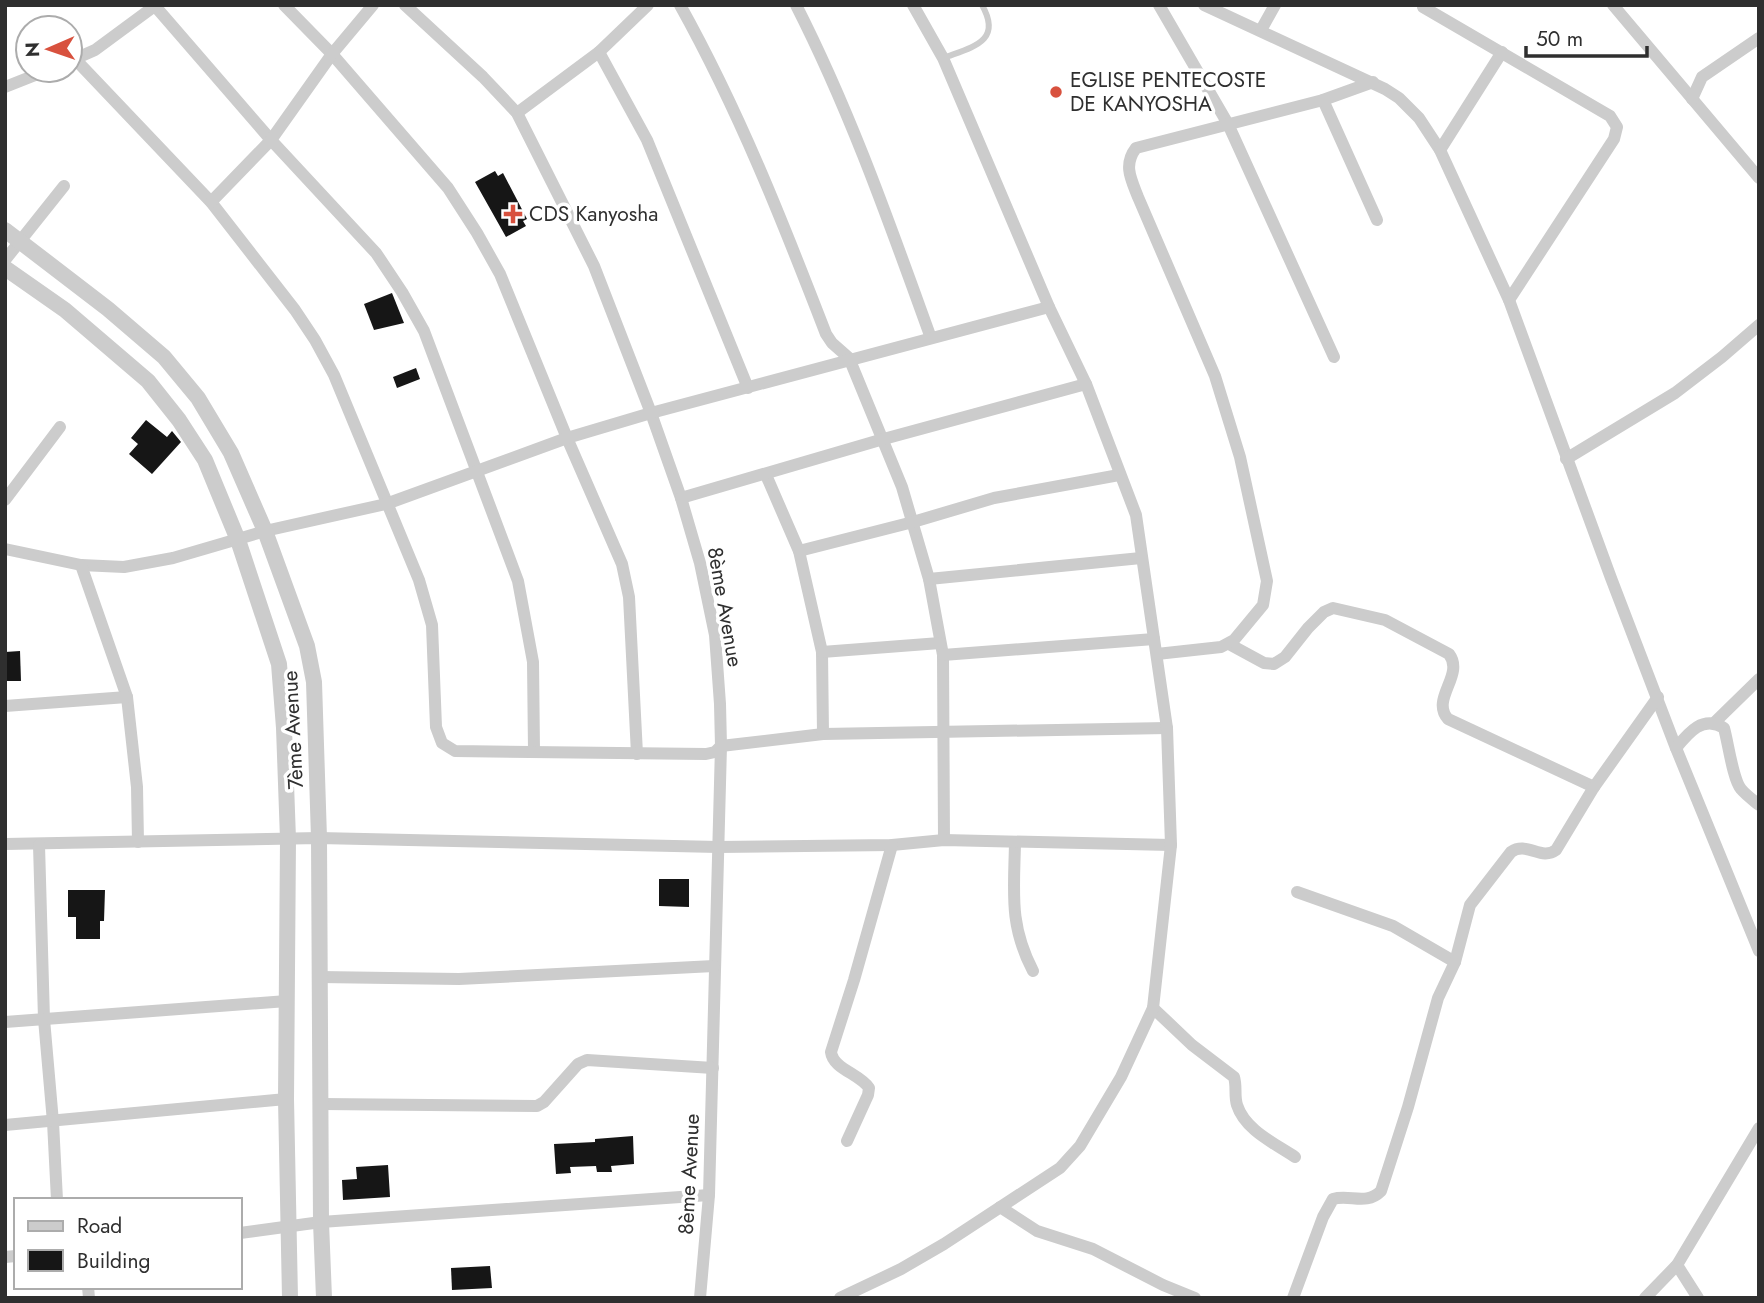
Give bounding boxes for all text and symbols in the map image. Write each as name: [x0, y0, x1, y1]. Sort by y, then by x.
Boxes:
north arrow: [14, 14, 84, 84]
scale bar: [1526, 14, 1647, 58]
text: 50 m: [1536, 24, 1583, 54]
text: N: [19, 42, 46, 58]
place label: EGLISE PENTECOSTE DE KANYOSHA: [1070, 65, 1266, 119]
marker: EGLISE PENTECOSTE DE KANYOSHA: [1048, 84, 1064, 100]
place label: CDS Kanyosha: [529, 199, 658, 229]
marker: CDS Kanyosha: [503, 204, 523, 224]
street label: 8ème Avenue: [700, 545, 750, 669]
street label: 7ème Avenue: [275, 670, 311, 790]
street label: 8ème Avenue: [671, 1113, 707, 1235]
legend: [14, 1198, 242, 1289]
text: Road: [77, 1211, 122, 1241]
text: Building: [77, 1246, 150, 1276]

